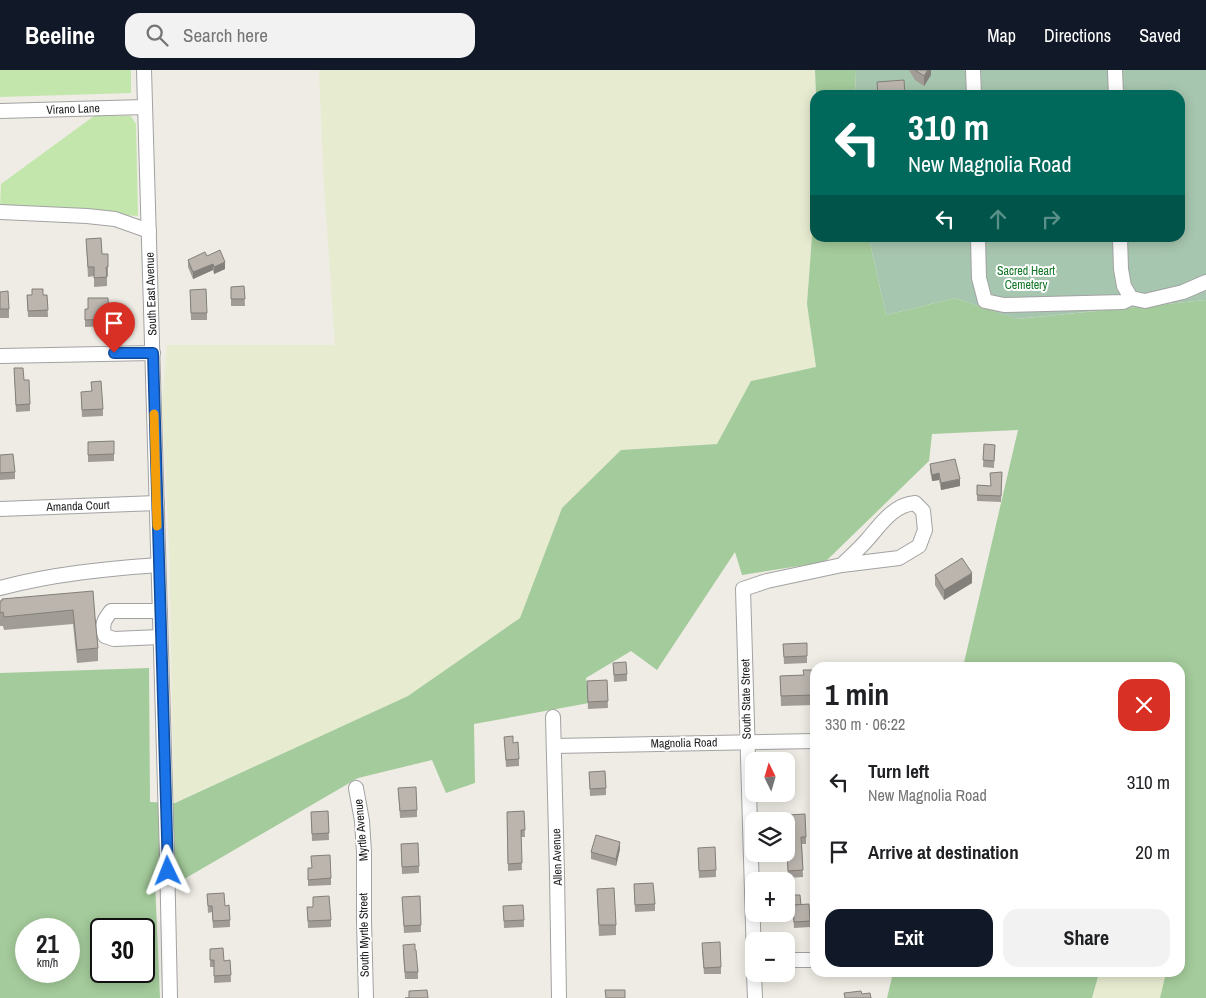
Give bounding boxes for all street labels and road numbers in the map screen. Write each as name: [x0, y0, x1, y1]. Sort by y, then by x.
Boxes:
street label: Virano Lane: [46, 100, 100, 118]
street label: South East Avenue: [142, 252, 160, 336]
street label: Amanda Court: [45, 497, 110, 515]
street label: South State Street: [737, 658, 755, 739]
street label: Magnolia Road: [650, 734, 718, 752]
street label: Myrtle Avenue: [350, 798, 372, 862]
street label: Allen Avenue: [548, 828, 566, 887]
street label: South Myrtle Street: [355, 892, 373, 977]

